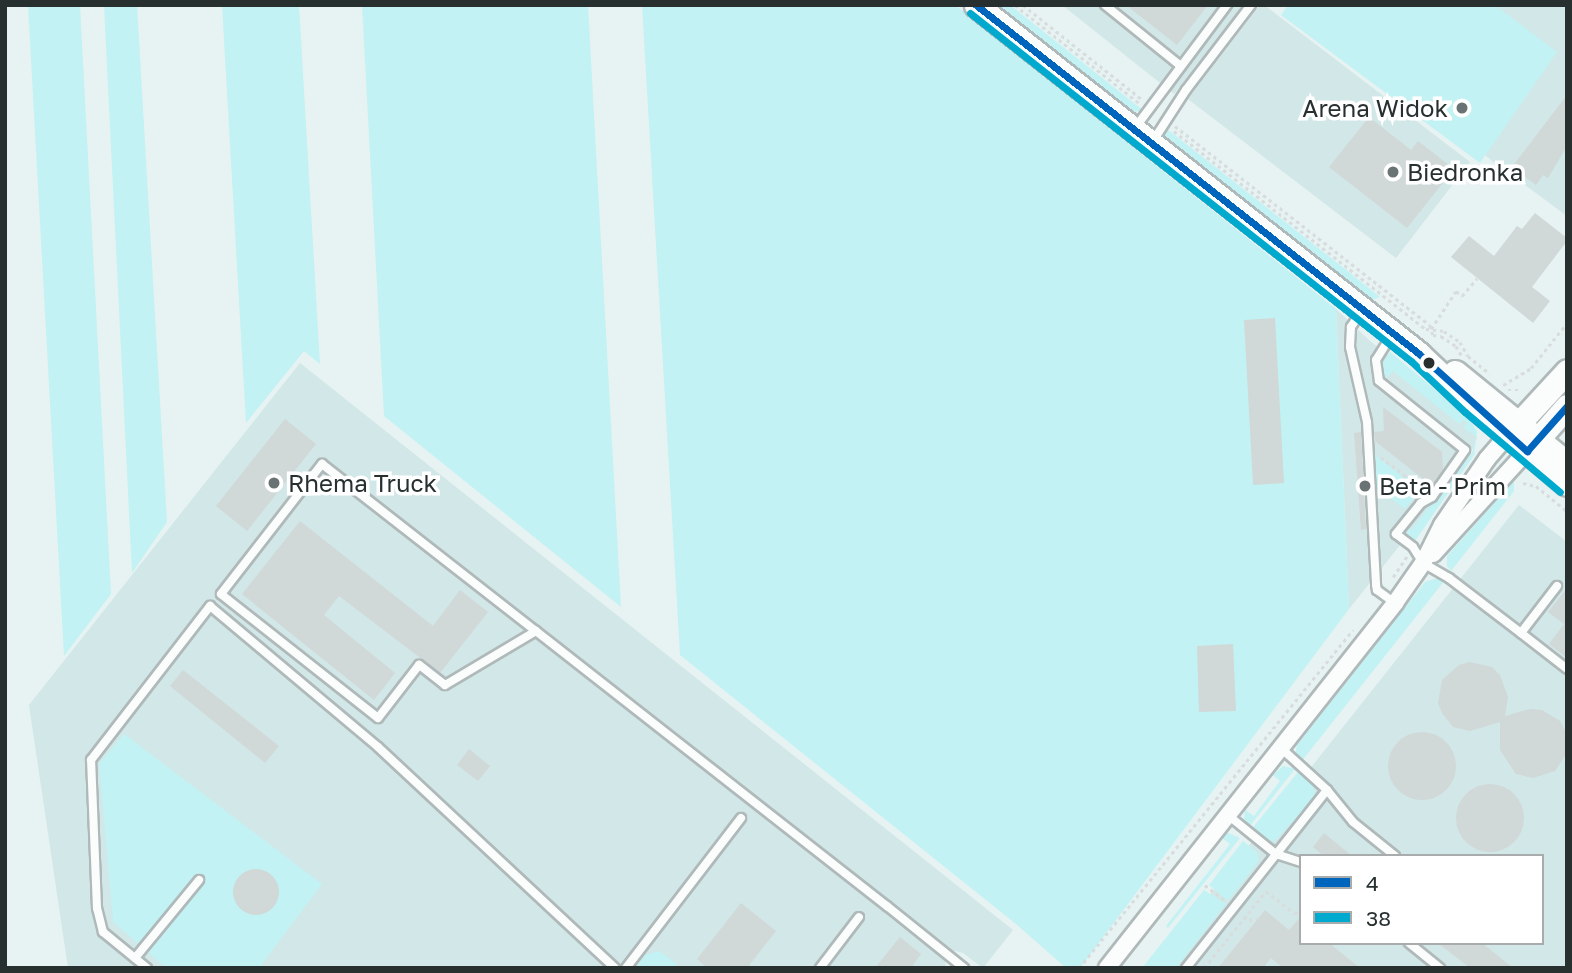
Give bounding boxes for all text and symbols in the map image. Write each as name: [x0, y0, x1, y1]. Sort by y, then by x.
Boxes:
place label: Arena Widok: [1302, 94, 1448, 122]
marker: Arena Widok: [1454, 100, 1470, 116]
place label: Biedronka: [1407, 158, 1523, 186]
marker: Biedronka: [1385, 164, 1401, 180]
unlabelled marker: [1422, 356, 1436, 370]
place label: Rhema Truck: [288, 469, 437, 497]
place label: Beta - Prim: [1379, 472, 1506, 500]
marker: Rhema Truck: [266, 475, 282, 491]
marker: Beta - Prim: [1357, 478, 1373, 494]
legend: [1299, 854, 1544, 945]
text: 4: [1366, 870, 1379, 896]
text: 38: [1366, 905, 1391, 931]

